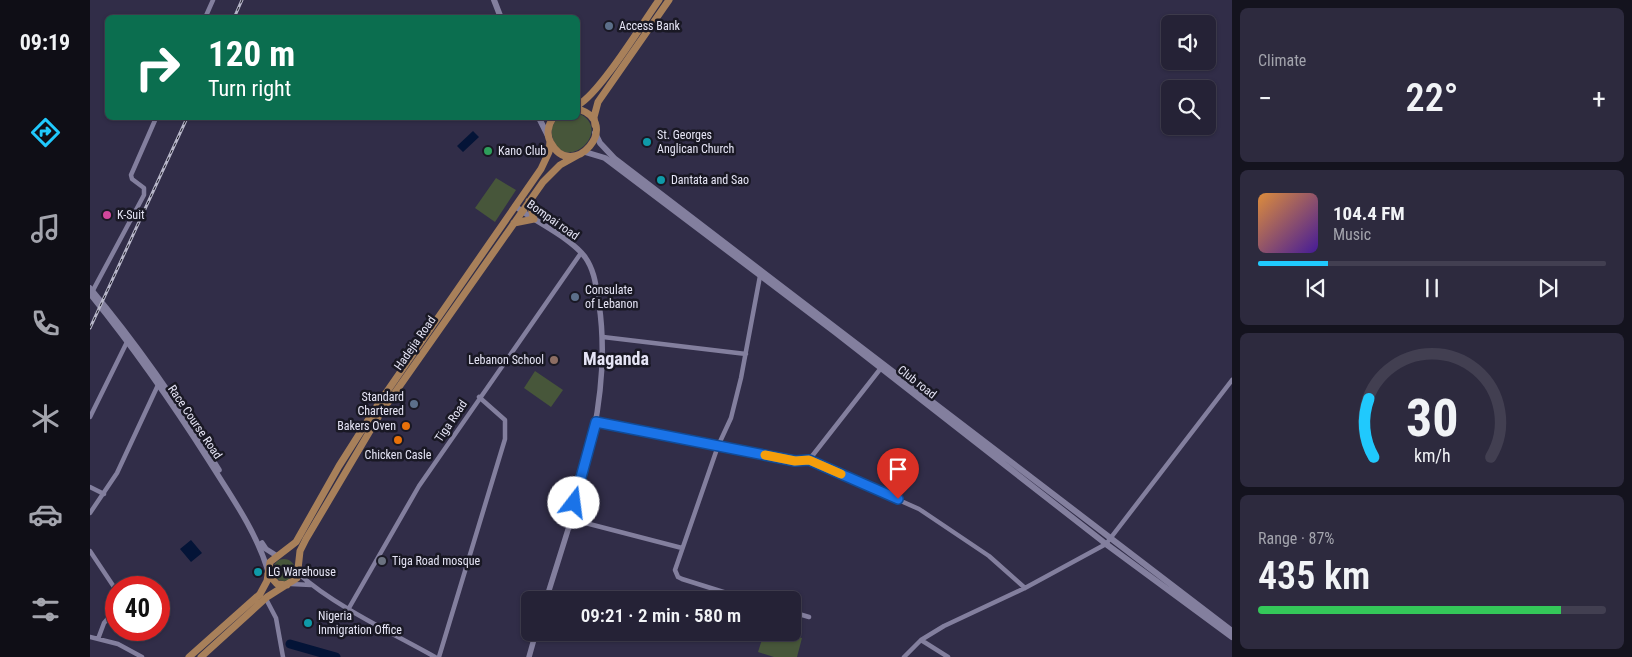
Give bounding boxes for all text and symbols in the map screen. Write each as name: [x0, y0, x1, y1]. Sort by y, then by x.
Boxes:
map controls: [1161, 15, 1216, 135]
button: sound: [1161, 15, 1216, 70]
place label: Access Bank: [619, 19, 680, 33]
marker: Access Bank: [603, 20, 615, 32]
text: 09:19: [20, 30, 70, 55]
text: 120 m: [208, 34, 295, 75]
icon: right: [125, 35, 190, 100]
text: Climate: [1258, 51, 1306, 70]
text: Turn right: [208, 76, 291, 101]
text: 22°: [1406, 76, 1458, 120]
button: search: [1161, 80, 1216, 135]
text: −: [1258, 82, 1272, 115]
text: +: [1592, 82, 1606, 115]
icon: directions: [28, 115, 63, 150]
place label: St. Georges Anglican Church: [657, 128, 735, 156]
marker: St. Georges Anglican Church: [641, 136, 653, 148]
place label: Kano Club: [498, 144, 546, 158]
marker: Kano Club: [482, 145, 494, 157]
place label: Dantata and Sao: [671, 173, 749, 187]
marker: Dantata and Sao: [655, 174, 667, 186]
street label: Bompai road: [524, 197, 582, 243]
text: 104.4 FM: [1333, 202, 1405, 225]
place label: K-Suit: [117, 208, 145, 222]
marker: K-Suit: [101, 209, 113, 221]
icon: music: [28, 211, 63, 246]
text: Music: [1333, 225, 1371, 244]
icon: previous: [1302, 274, 1330, 302]
icon: pause: [1418, 274, 1446, 302]
icon: next: [1534, 274, 1562, 302]
place label: Consulate of Lebanon: [585, 283, 638, 311]
marker: Consulate of Lebanon: [569, 291, 581, 303]
icon: phone: [28, 306, 63, 341]
street label: Hadejia Road: [391, 313, 439, 373]
district label: Maganda: [583, 348, 649, 369]
place label: Lebanon School: [468, 353, 544, 367]
marker: Lebanon School: [548, 354, 560, 366]
street label: Club road: [895, 363, 939, 401]
street label: Race Course Road: [165, 382, 225, 462]
text: 30: [1406, 388, 1458, 449]
place label: Standard Chartered: [357, 390, 404, 418]
street label: Tiga Road: [432, 397, 470, 445]
marker: Standard Chartered: [408, 398, 420, 410]
icon: climate: [28, 401, 63, 436]
place label: Bakers Oven: [337, 419, 396, 433]
marker: Bakers Oven: [400, 420, 412, 432]
marker: Chicken Casle: [392, 434, 404, 446]
text: km/h: [1414, 445, 1450, 466]
place label: Chicken Casle: [365, 448, 432, 462]
pin: [877, 448, 919, 499]
icon: arrive: [884, 455, 912, 483]
position arrow: [547, 476, 599, 528]
icon: car: [28, 497, 63, 532]
text: Range · 87%: [1258, 529, 1334, 548]
place label: Tiga Road mosque: [392, 554, 481, 568]
text: 435 km: [1258, 554, 1370, 598]
marker: Tiga Road mosque: [376, 555, 388, 567]
place label: LG Warehouse: [268, 565, 336, 579]
marker: LG Warehouse: [252, 566, 264, 578]
speed limit sign: 40: [105, 576, 170, 641]
icon: filters: [28, 592, 63, 627]
text: 09:21 · 2 min · 580 m: [581, 604, 741, 627]
place label: Nigeria Inmigration Office: [318, 609, 402, 637]
marker: Nigeria Inmigration Office: [302, 617, 314, 629]

